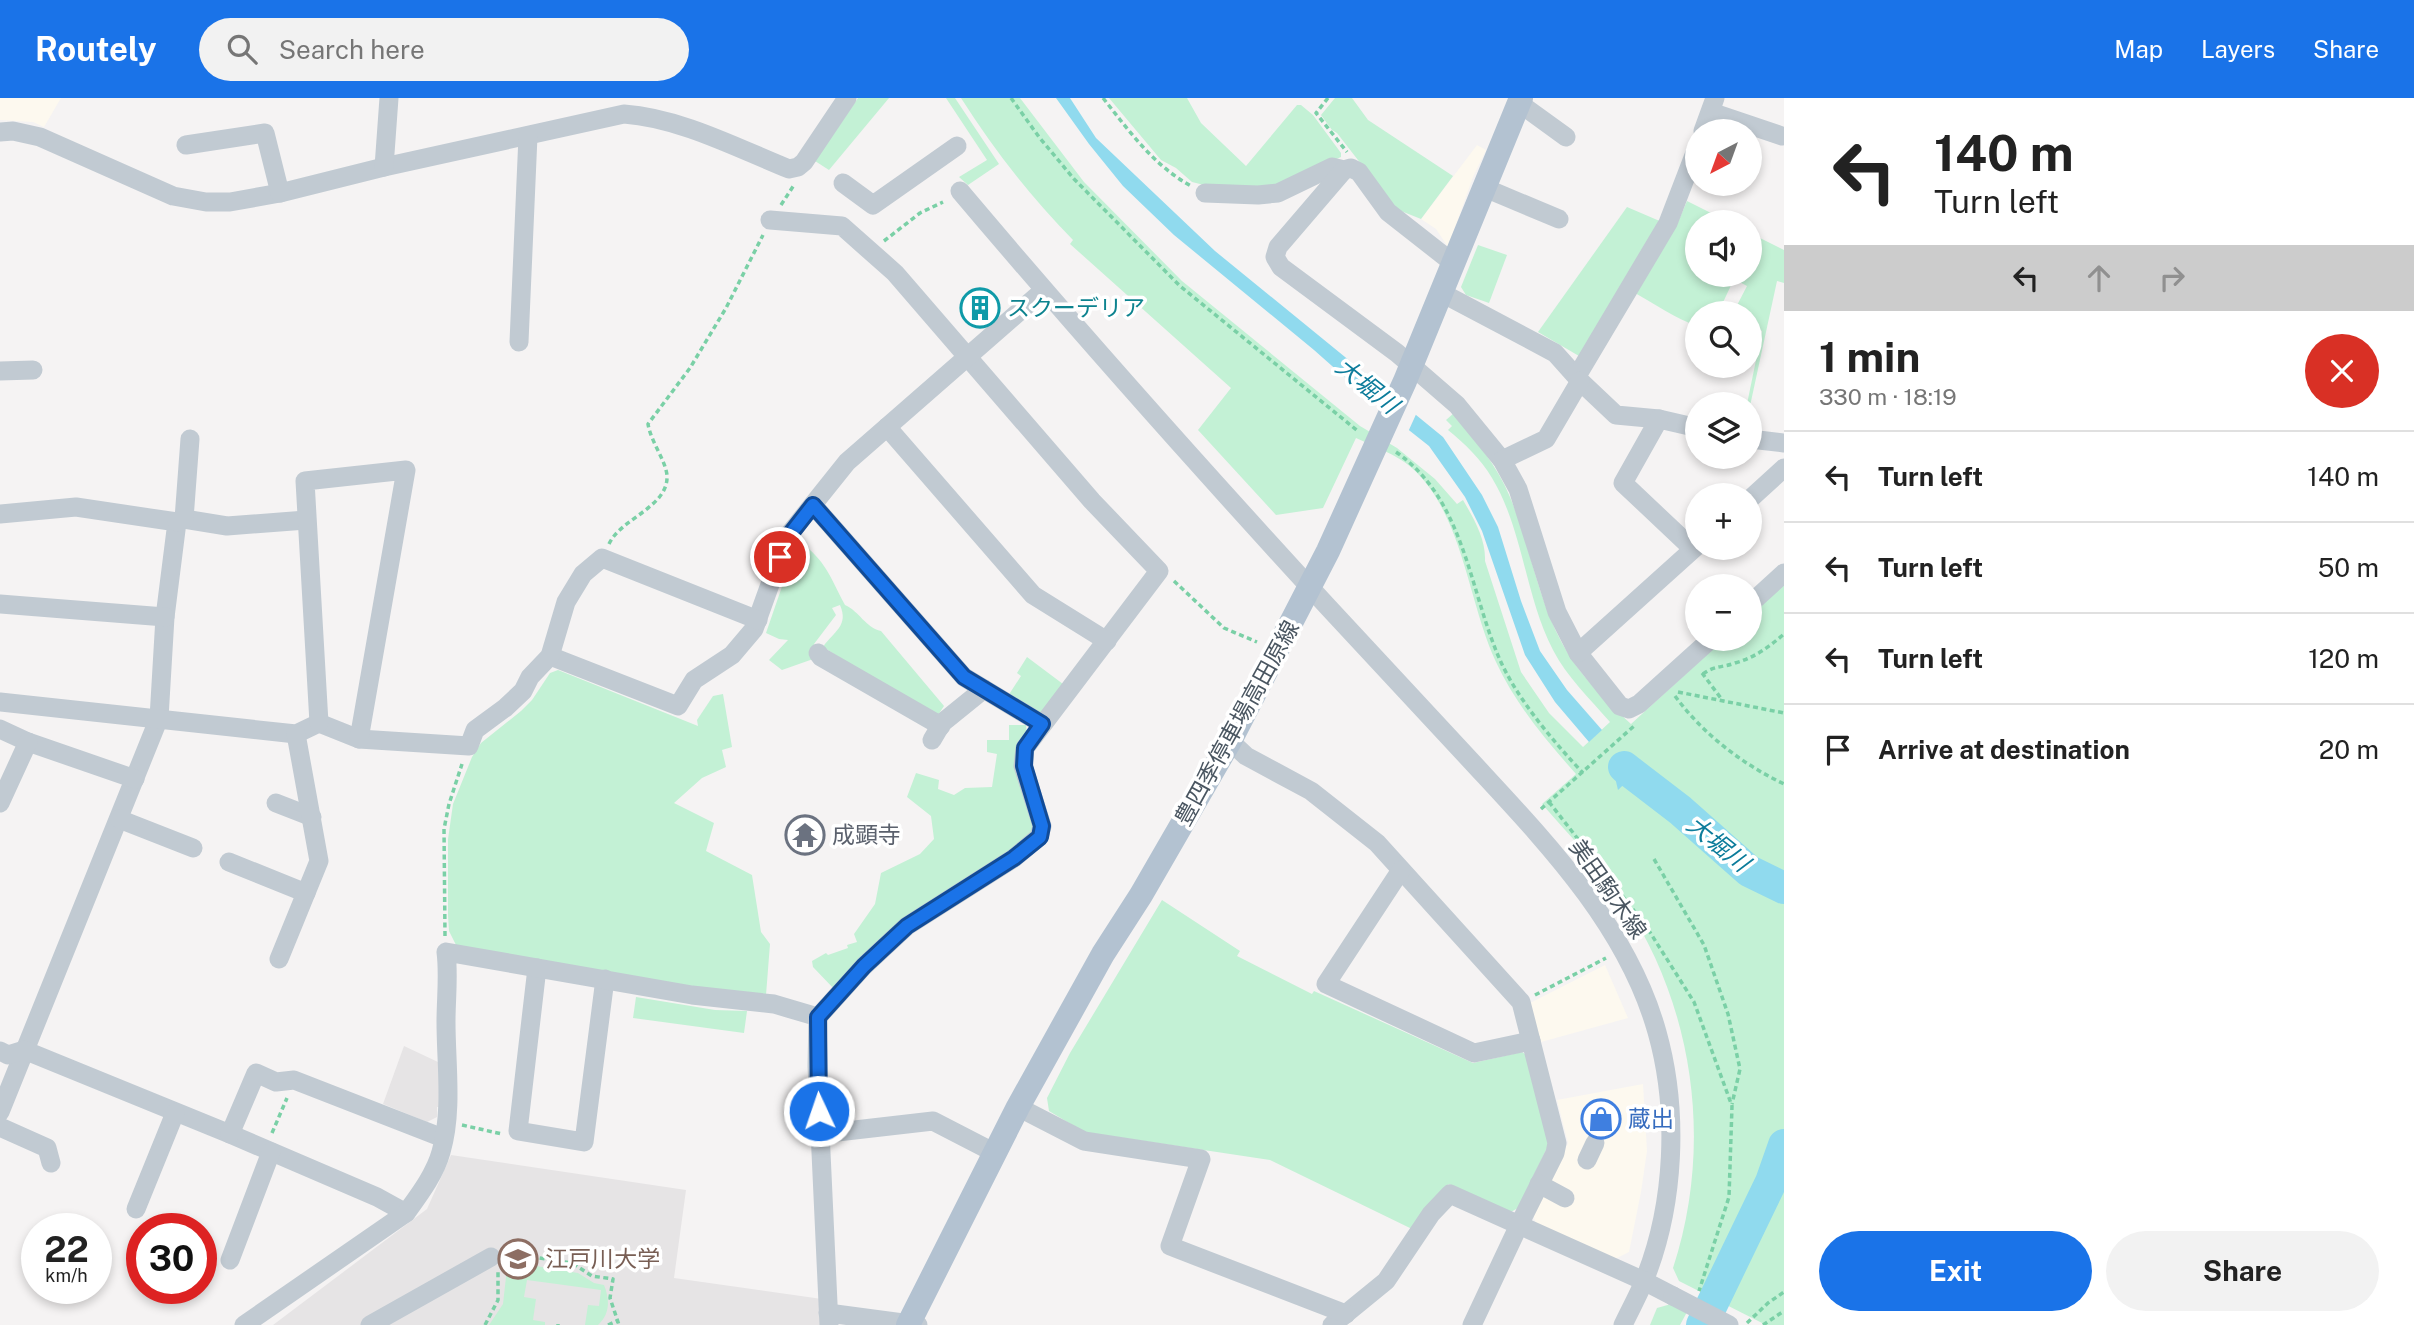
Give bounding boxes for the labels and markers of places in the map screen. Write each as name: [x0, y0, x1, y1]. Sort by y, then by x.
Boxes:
building icon: スクーデリア: [959, 287, 1001, 329]
place label: スクーデリア: [1007, 294, 1145, 321]
pin: [750, 527, 810, 587]
temple icon: 成顕寺: [784, 814, 826, 856]
place label: 成顕寺: [832, 821, 901, 848]
shop icon: 蔵出: [1580, 1098, 1622, 1140]
place label: 蔵出: [1628, 1105, 1674, 1132]
school or university icon: 江戸川大学: [497, 1238, 539, 1280]
place label: 江戸川大学: [545, 1245, 660, 1272]

